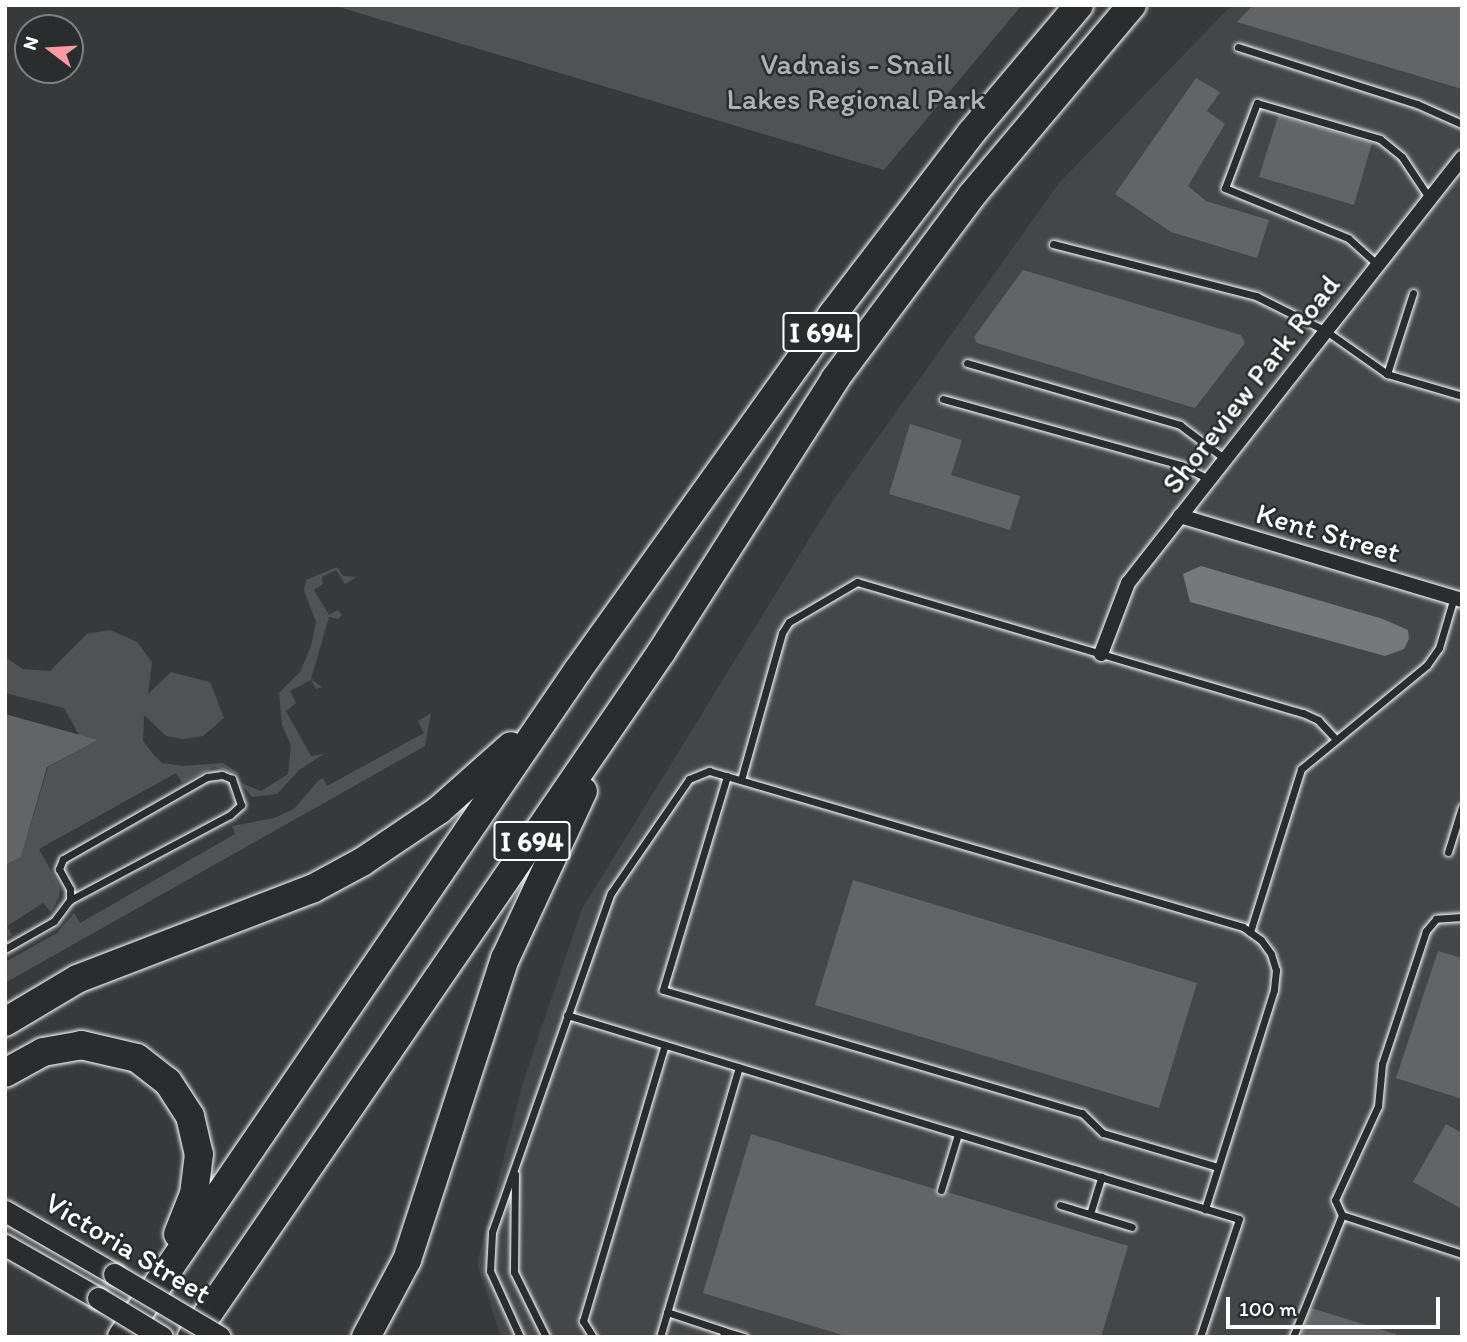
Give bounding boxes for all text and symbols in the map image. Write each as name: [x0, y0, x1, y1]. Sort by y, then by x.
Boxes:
north arrow: [14, 14, 84, 84]
text: N: [17, 34, 43, 53]
park label: Vadnais - Snail Lakes Regional Park: [727, 46, 985, 116]
street label: Shoreview Park Road: [1155, 268, 1347, 500]
road number: I 694: [781, 308, 861, 356]
street label: Kent Street: [1252, 495, 1404, 571]
road number: I 694: [492, 816, 572, 866]
street label: Victoria Street: [39, 1184, 217, 1312]
scale bar: [1229, 1282, 1442, 1326]
text: 100 m: [1239, 1296, 1297, 1321]

